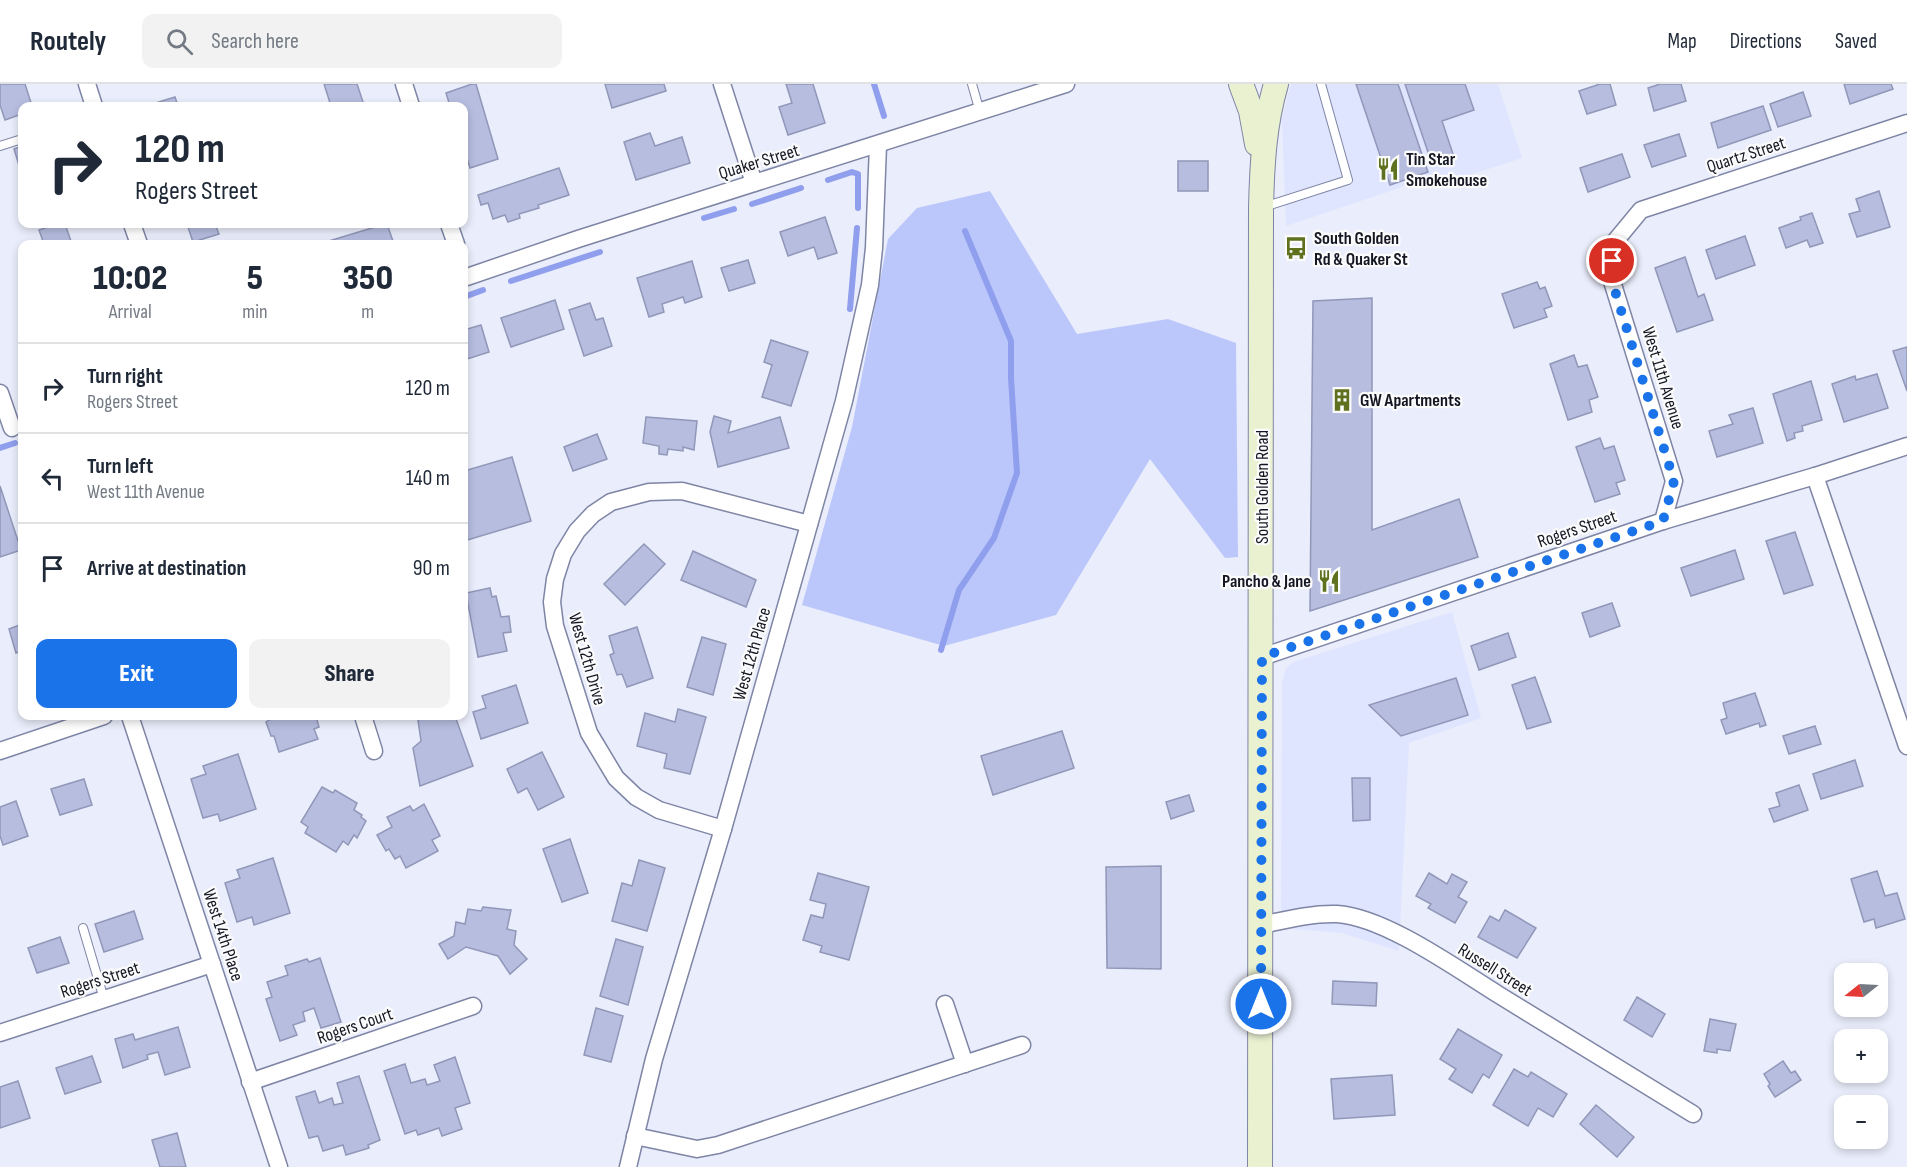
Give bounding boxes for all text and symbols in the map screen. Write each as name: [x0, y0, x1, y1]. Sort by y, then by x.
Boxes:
search box: [142, 14, 562, 68]
text: Routely: [30, 25, 106, 58]
icon: search: [163, 25, 196, 58]
text: Search here: [211, 28, 299, 55]
text: Map: [1667, 29, 1697, 54]
text: Directions: [1730, 29, 1802, 54]
text: Saved: [1835, 29, 1877, 54]
text: 120 m: [135, 124, 225, 175]
icon: right: [36, 126, 114, 204]
street label: Quartz Street: [1704, 132, 1789, 178]
street label: Quaker Street: [716, 140, 802, 184]
place label: Tin Star Smokehouse: [1406, 149, 1487, 191]
restaurant icon: Tin Star Smokehouse: [1375, 156, 1401, 182]
text: Rogers Street: [135, 175, 258, 207]
place label: South Golden Rd & Quaker St: [1314, 228, 1408, 270]
bus stop icon: South Golden Rd & Quaker St: [1283, 235, 1309, 261]
pin: [1586, 235, 1637, 286]
icon: arrive: [1595, 244, 1628, 277]
text: 10:02: [93, 257, 167, 300]
text: 5: [247, 257, 263, 300]
text: 350: [342, 257, 393, 300]
text: Arrival: [109, 300, 152, 324]
text: min: [242, 300, 267, 324]
text: m: [361, 300, 374, 324]
street label: West 11th Avenue: [1637, 324, 1689, 432]
text: Turn right: [87, 363, 163, 390]
icon: right: [36, 372, 69, 405]
text: 120 m: [406, 375, 450, 402]
building icon: GW Apartments: [1329, 387, 1355, 413]
text: Rogers Street: [87, 390, 178, 414]
place label: GW Apartments: [1360, 390, 1461, 411]
street label: South Golden Road: [1252, 430, 1273, 544]
text: Turn left: [87, 453, 153, 480]
icon: left: [36, 462, 69, 495]
text: 140 m: [406, 465, 450, 492]
text: West 11th Avenue: [87, 480, 205, 504]
street label: Rogers Street: [1535, 506, 1620, 552]
icon: arrive: [36, 552, 69, 585]
text: Arrive at destination: [87, 555, 246, 582]
text: 90 m: [413, 555, 450, 582]
restaurant icon: Pancho & Jane: [1316, 568, 1342, 594]
place label: Pancho & Jane: [1222, 571, 1311, 592]
street label: West 12th Place: [729, 605, 775, 703]
street label: West 12th Drive: [564, 611, 610, 707]
button: Exit: [36, 639, 237, 708]
button: Share: [249, 639, 450, 708]
street label: West 14th Place: [198, 886, 248, 984]
street label: Russell Street: [1454, 939, 1536, 1001]
street label: Rogers Street: [58, 957, 143, 1003]
north arrow: [1834, 963, 1888, 1017]
map controls: [1834, 963, 1888, 1149]
position arrow: [1229, 972, 1293, 1036]
street label: Rogers Court: [314, 1003, 396, 1049]
button: +: [1834, 1029, 1888, 1083]
button: −: [1834, 1095, 1888, 1149]

